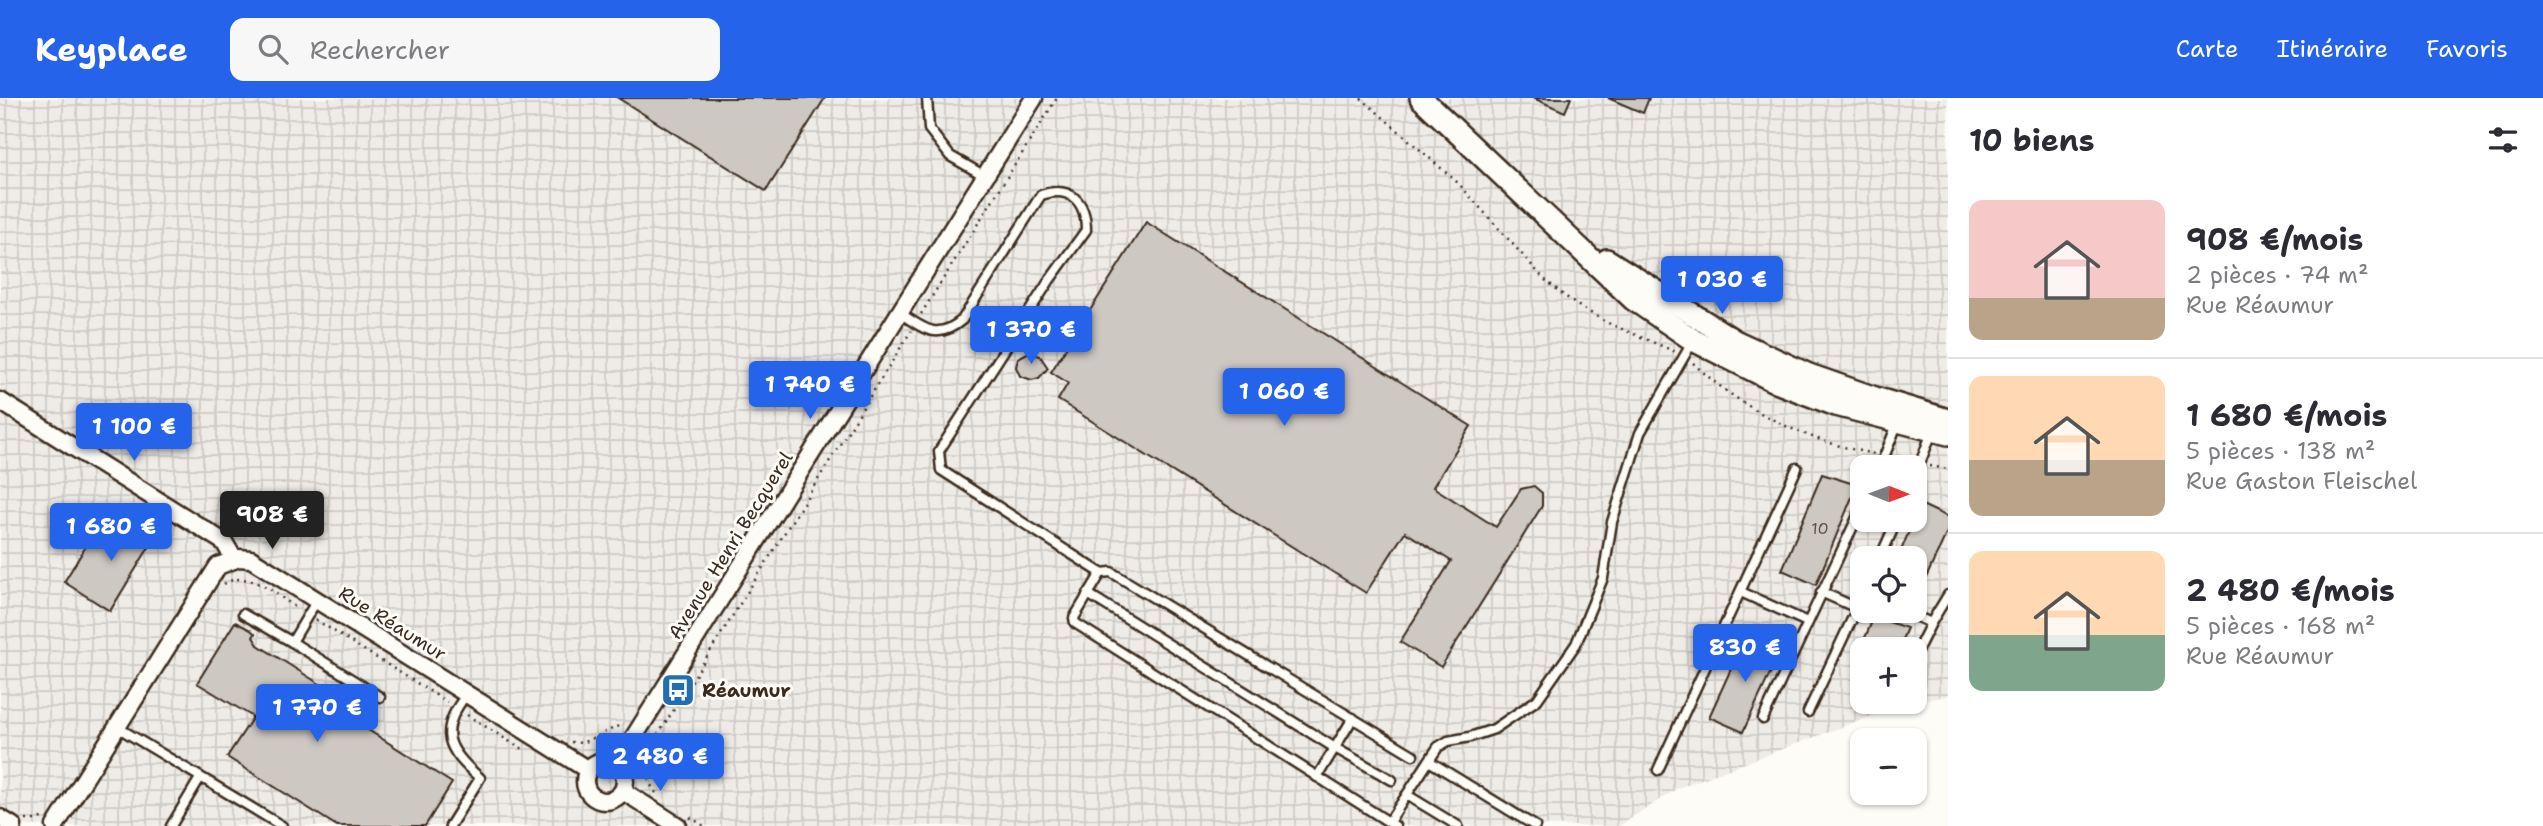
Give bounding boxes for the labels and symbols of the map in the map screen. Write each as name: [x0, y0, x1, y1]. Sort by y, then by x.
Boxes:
pin: 1 030 €: [1657, 256, 1787, 316]
pin: 1 370 €: [966, 306, 1096, 366]
pin: 1 740 €: [745, 362, 875, 421]
pin: 1 060 €: [1219, 368, 1349, 428]
pin: 1 100 €: [69, 404, 199, 463]
street label: Avenue Henri Becquerel: [662, 446, 799, 644]
north arrow: [1850, 455, 1927, 532]
pin: 908 €: [223, 491, 321, 551]
pin: 1 680 €: [46, 504, 176, 563]
house number: 10: [1811, 518, 1829, 539]
street label: Rue Réaumur: [334, 580, 451, 666]
pin: 830 €: [1696, 624, 1794, 684]
bus stop icon: Réaumur: [659, 671, 697, 709]
place label: Réaumur: [702, 678, 791, 703]
pin: 1 770 €: [252, 684, 382, 744]
pin: 2 480 €: [595, 734, 725, 793]

